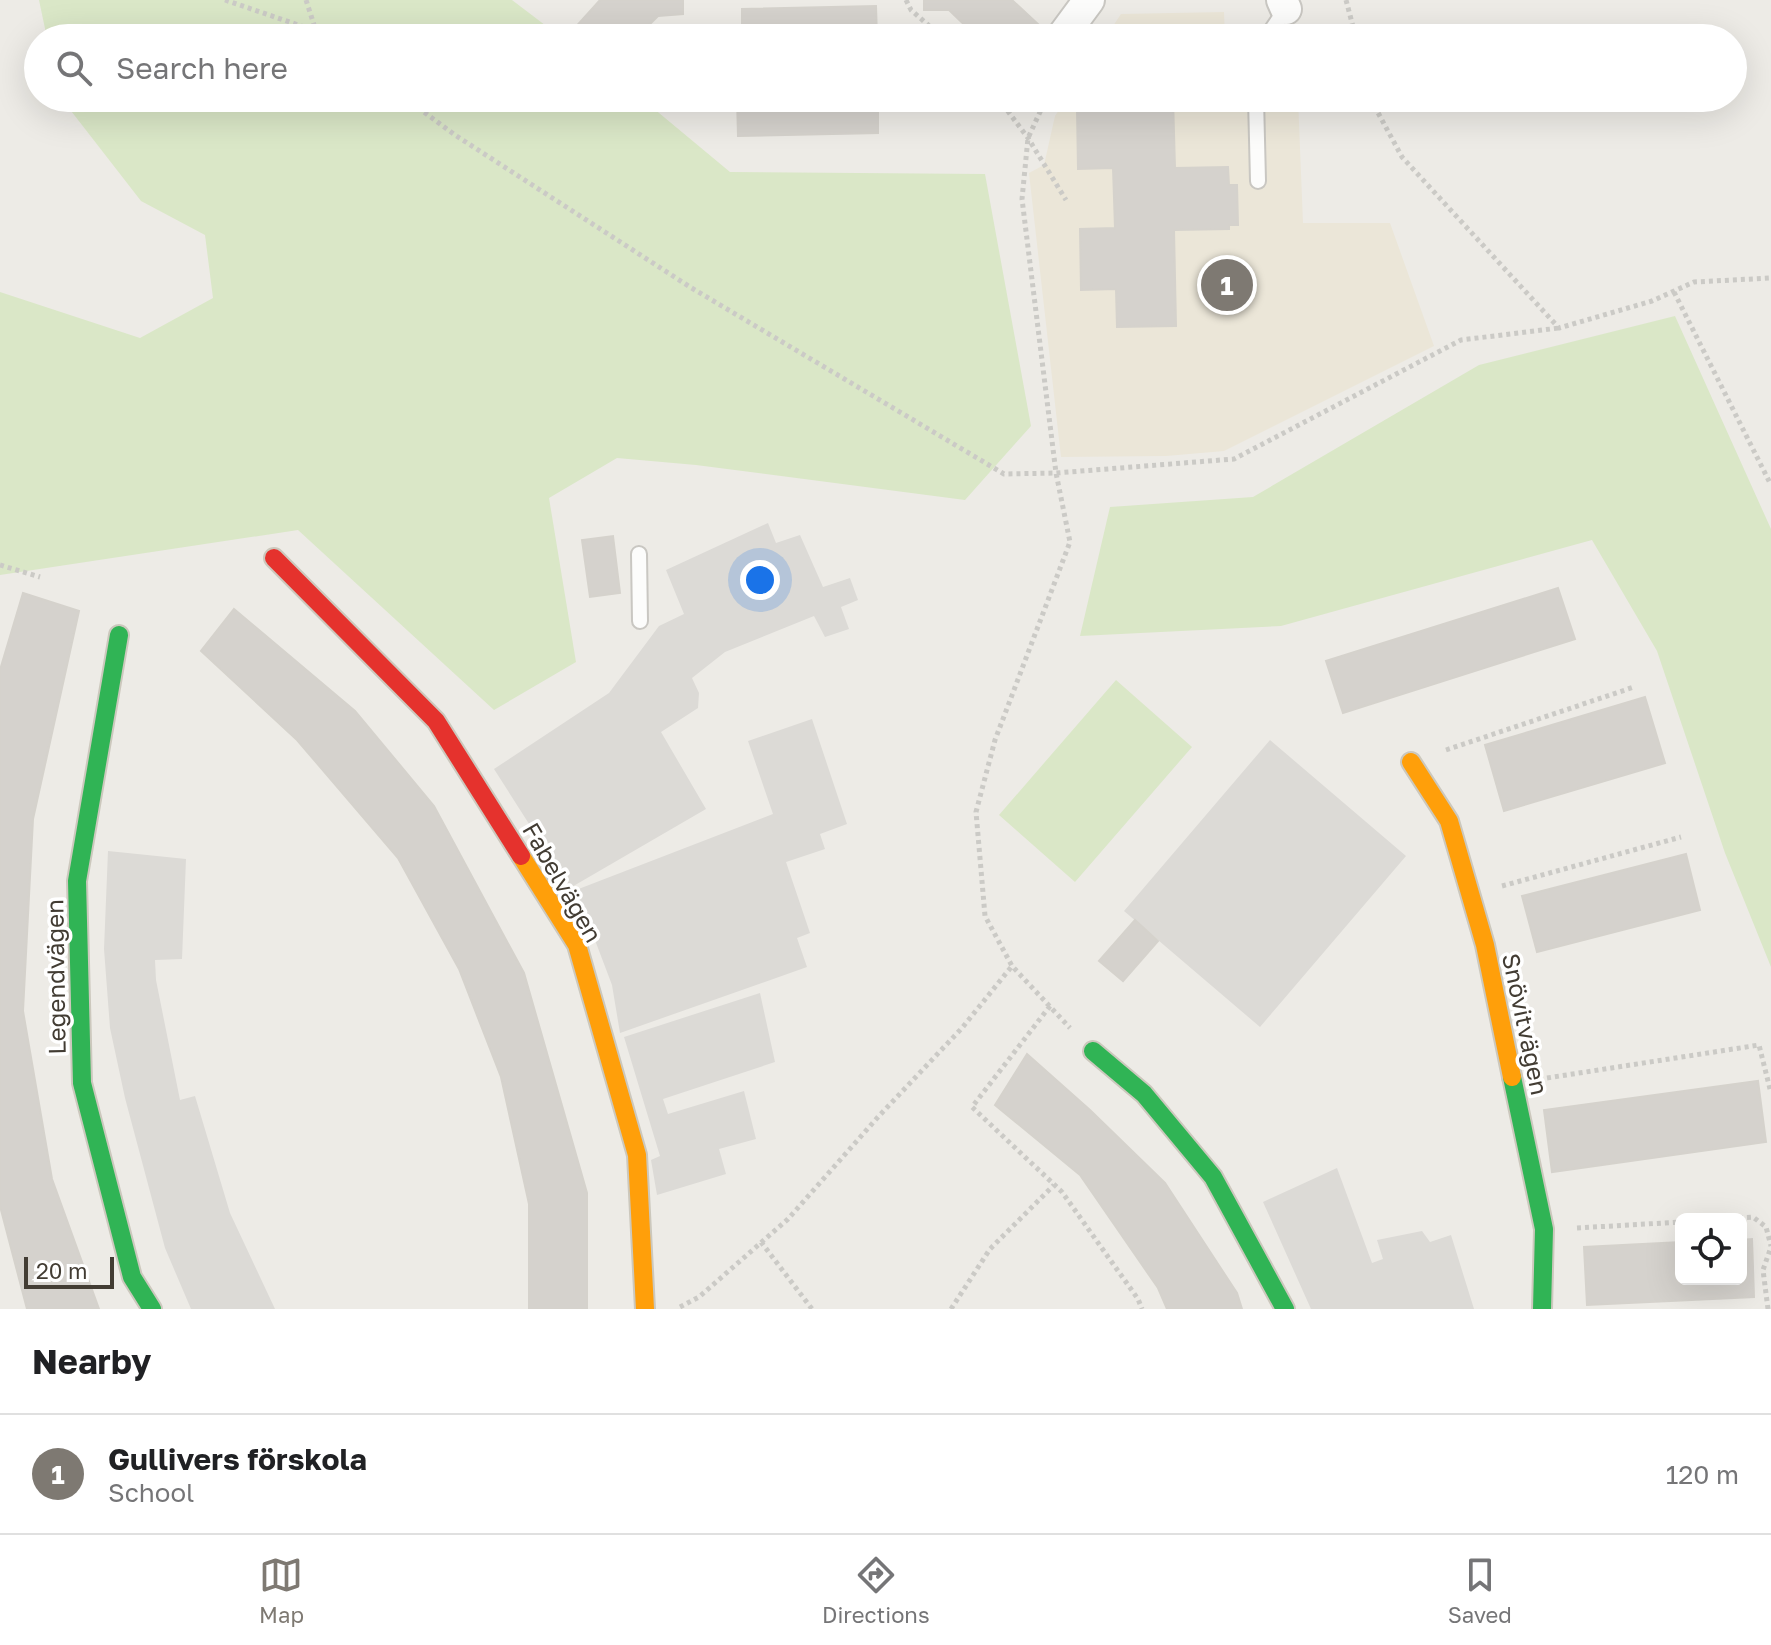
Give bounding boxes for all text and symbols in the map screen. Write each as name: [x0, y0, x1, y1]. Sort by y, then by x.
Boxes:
search box: [24, 24, 1747, 112]
icon: search: [52, 46, 96, 90]
text: Search here: [116, 50, 288, 86]
pin: 1: [1201, 255, 1253, 315]
your location: [740, 560, 780, 600]
street label: Fabelvägen: [517, 817, 609, 947]
street label: Legendvägen: [39, 899, 71, 1055]
street label: Snövitvägen: [1497, 951, 1555, 1097]
map controls: [1675, 1213, 1747, 1285]
button: locate: [1675, 1213, 1747, 1285]
scale bar: [24, 1253, 114, 1289]
text: 20 m: [36, 1257, 87, 1284]
text: Nearby: [32, 1341, 152, 1381]
text: Gullivers förskola: [108, 1441, 367, 1477]
text: 1: [51, 1459, 65, 1490]
text: 120 m: [1666, 1459, 1739, 1490]
text: School: [108, 1477, 194, 1508]
tab: Map: [259, 1553, 304, 1628]
tab: Directions: [822, 1553, 930, 1628]
tab: Saved: [1448, 1553, 1512, 1628]

